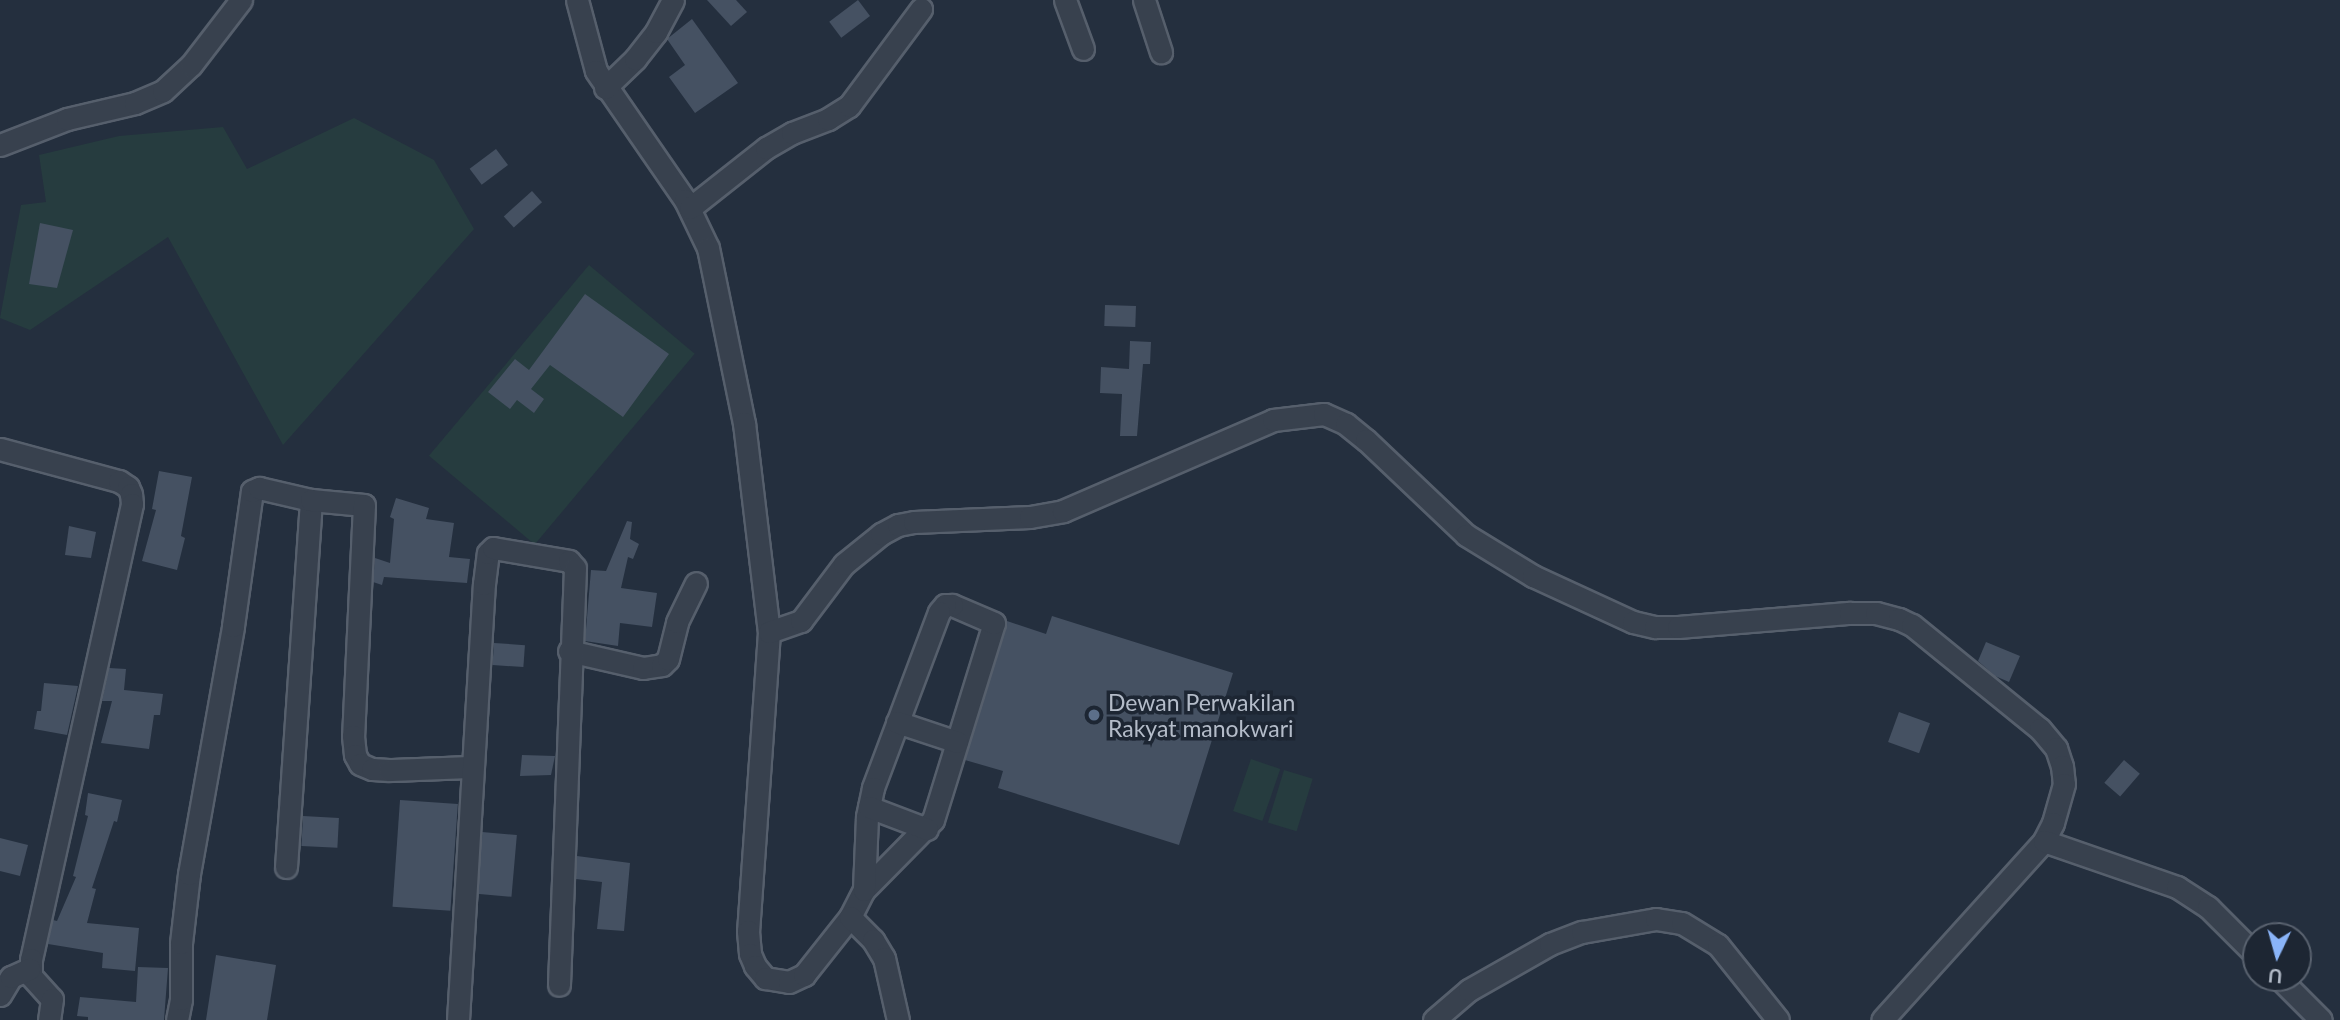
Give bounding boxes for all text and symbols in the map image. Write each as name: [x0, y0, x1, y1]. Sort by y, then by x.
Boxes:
place label: Dewan Perwakilan Rakyat manokwari: [1108, 688, 1295, 742]
marker: Dewan Perwakilan Rakyat manokwari: [1086, 707, 1102, 723]
north arrow: [2242, 922, 2312, 992]
text: U: [2267, 964, 2283, 988]

